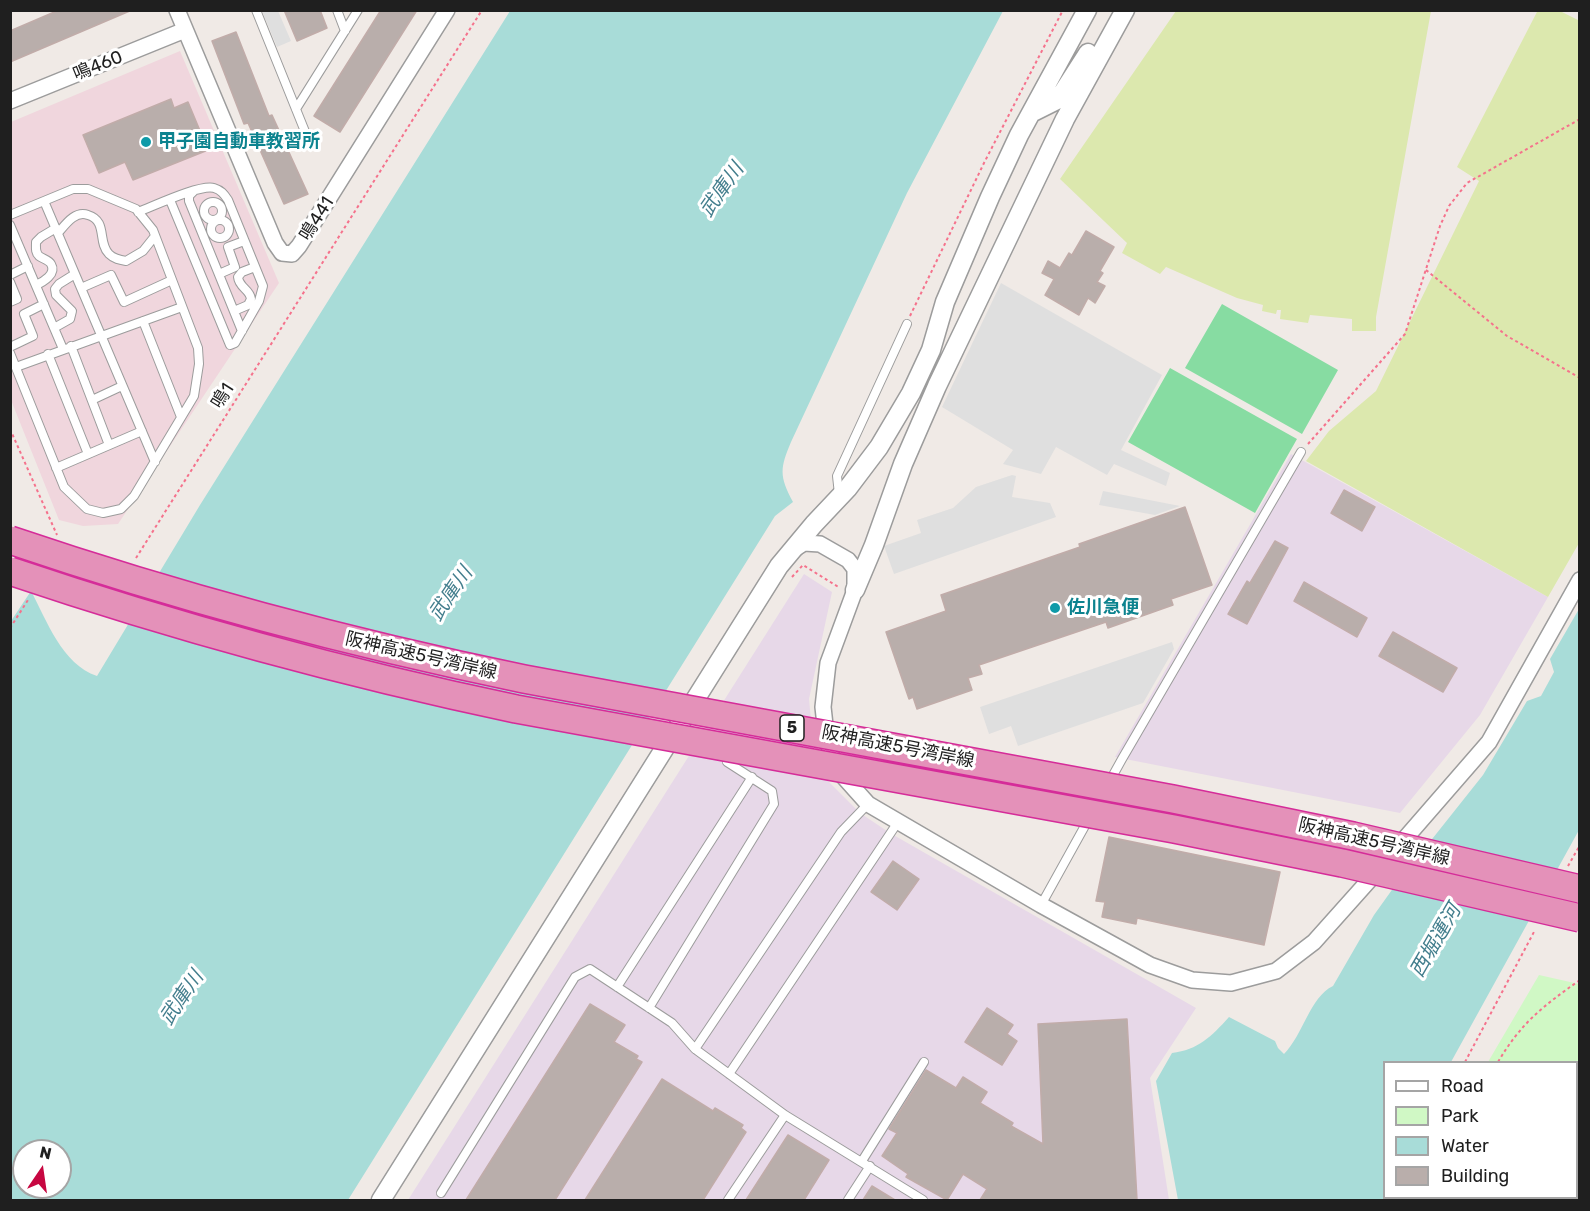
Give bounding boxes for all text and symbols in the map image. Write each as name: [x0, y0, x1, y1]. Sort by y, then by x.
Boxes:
street label: 鳴460: [70, 46, 126, 86]
place label: 甲子園自動車教習所: [158, 131, 320, 153]
marker: 甲子園自動車教習所: [139, 135, 153, 149]
water label: 武庫川: [695, 159, 749, 221]
street label: 鳴441: [295, 193, 339, 245]
street label: 鳴1: [207, 379, 239, 413]
water label: 武庫川: [424, 562, 478, 626]
place label: 佐川急便: [1067, 597, 1139, 619]
marker: 佐川急便: [1048, 601, 1062, 615]
street label: 阪神高速5号湾岸線: [343, 628, 499, 684]
road number: 5: [780, 715, 804, 741]
street label: 阪神高速5号湾岸線: [820, 722, 976, 772]
street label: 阪神高速5号湾岸線: [1296, 814, 1452, 870]
water label: 西堀運河: [1406, 900, 1466, 982]
water label: 武庫川: [155, 966, 209, 1030]
legend: [1383, 1061, 1578, 1199]
text: Road: [1441, 1075, 1484, 1097]
text: Park: [1441, 1105, 1478, 1127]
text: Water: [1441, 1135, 1489, 1157]
north arrow: [12, 1139, 72, 1199]
text: N: [38, 1142, 53, 1163]
text: Building: [1441, 1165, 1509, 1187]

